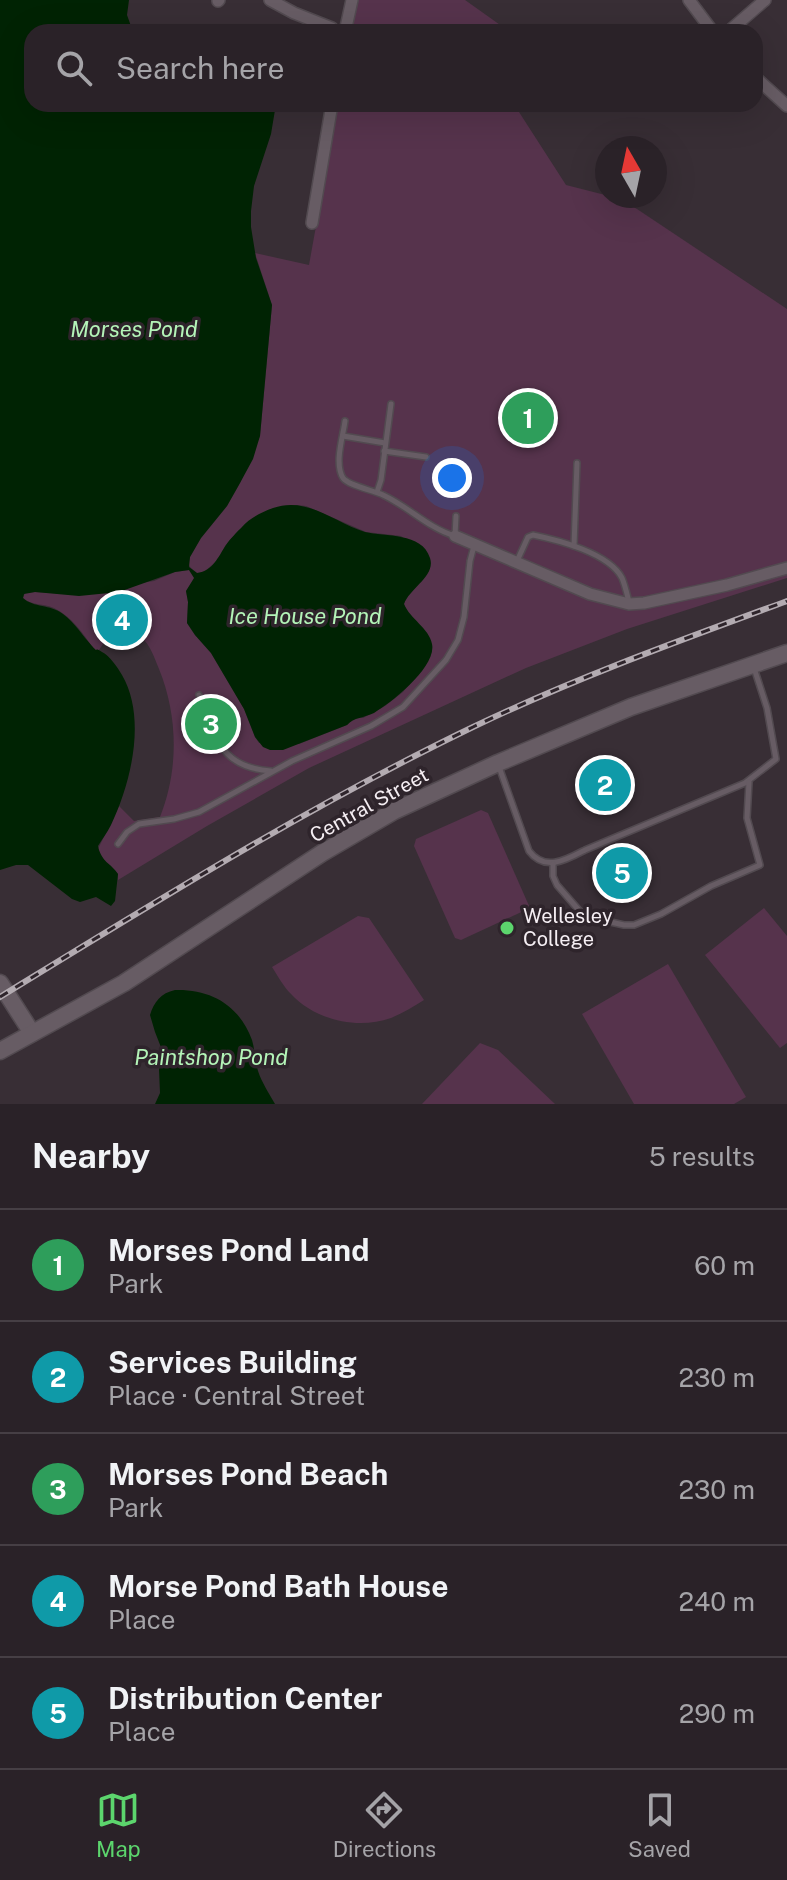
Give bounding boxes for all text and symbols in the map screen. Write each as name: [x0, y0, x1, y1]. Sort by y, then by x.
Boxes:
search box: [24, 24, 763, 112]
icon: search: [52, 46, 96, 90]
text: Search here: [116, 50, 284, 86]
north arrow: [595, 136, 667, 208]
water label: Morses Pond: [70, 316, 198, 342]
pin: 1: [502, 388, 554, 448]
your location: [432, 458, 472, 498]
pin: 4: [96, 590, 148, 650]
water label: Ice House Pond: [228, 603, 382, 629]
pin: 3: [185, 694, 237, 754]
pin: 2: [579, 755, 631, 815]
street label: Central Street: [306, 763, 432, 847]
pin: 5: [596, 843, 648, 903]
place label: Wellesley College: [523, 904, 613, 951]
marker: Wellesley College: [498, 919, 516, 937]
water label: Paintshop Pond: [134, 1044, 288, 1070]
text: Nearby: [32, 1136, 150, 1176]
text: 5 results: [649, 1141, 755, 1172]
text: Morses Pond Land: [108, 1232, 369, 1268]
text: 1: [52, 1250, 64, 1281]
text: 60 m: [694, 1250, 755, 1281]
text: Park: [108, 1268, 163, 1299]
text: Services Building: [108, 1344, 357, 1380]
text: 2: [50, 1362, 66, 1393]
text: 230 m: [679, 1362, 755, 1393]
text: Place · Central Street: [108, 1380, 365, 1411]
text: Morses Pond Beach: [108, 1456, 388, 1492]
text: 3: [49, 1474, 67, 1505]
text: 230 m: [679, 1474, 755, 1505]
text: Park: [108, 1492, 163, 1523]
text: Morse Pond Bath House: [108, 1568, 448, 1604]
text: 4: [49, 1586, 67, 1617]
text: 240 m: [678, 1586, 755, 1617]
text: Place: [108, 1604, 175, 1635]
text: Distribution Center: [108, 1680, 382, 1716]
text: 5: [49, 1698, 67, 1729]
text: 290 m: [679, 1698, 755, 1729]
text: Place: [108, 1716, 175, 1747]
tab: Map: [96, 1788, 141, 1862]
tab: Directions: [333, 1788, 436, 1862]
tab: Saved: [628, 1788, 691, 1862]

